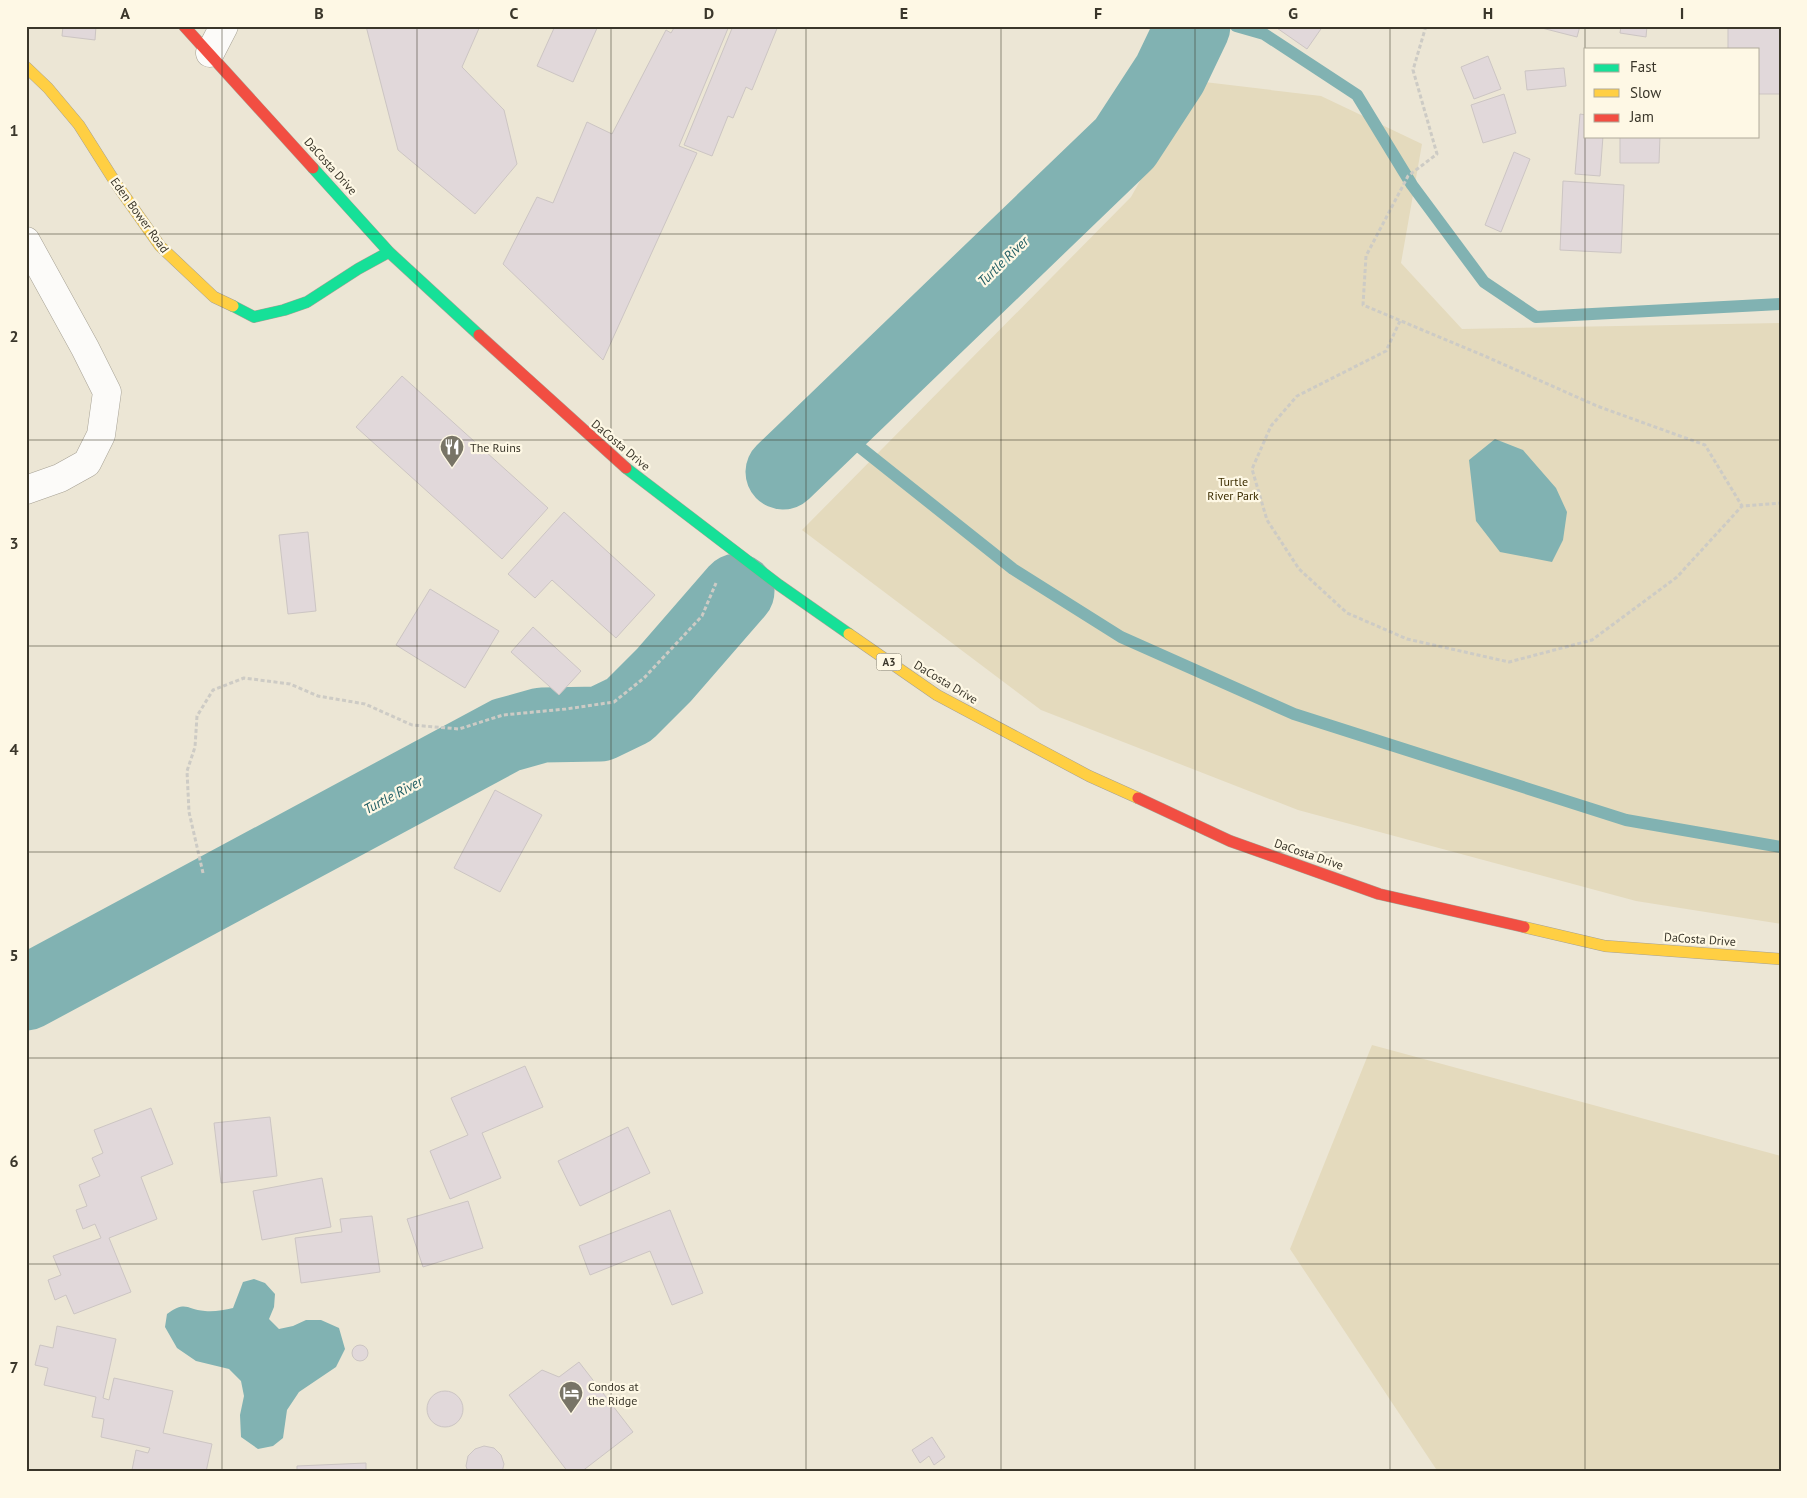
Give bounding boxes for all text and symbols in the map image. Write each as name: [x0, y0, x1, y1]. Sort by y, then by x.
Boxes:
text: A: [120, 3, 130, 23]
text: B: [314, 3, 324, 23]
text: C: [510, 3, 519, 23]
text: D: [704, 3, 714, 23]
text: E: [900, 3, 908, 23]
text: F: [1094, 3, 1102, 23]
text: G: [1288, 3, 1298, 23]
text: H: [1483, 3, 1493, 23]
text: I: [1680, 3, 1684, 23]
legend: [1584, 48, 1760, 138]
text: Fast: [1630, 57, 1657, 76]
text: Slow: [1630, 83, 1661, 102]
text: Jam: [1629, 107, 1654, 126]
text: 1: [9, 120, 19, 140]
street label: DaCosta Drive: [301, 134, 361, 198]
street label: Eden Bower Road: [108, 174, 172, 256]
water label: Turtle River: [974, 231, 1033, 290]
text: 2: [9, 326, 19, 346]
street label: DaCosta Drive: [589, 416, 653, 474]
restaurant icon: The Ruins: [439, 434, 465, 468]
place label: The Ruins: [470, 440, 521, 455]
park label: Turtle River Park: [1207, 474, 1259, 503]
text: 3: [9, 533, 19, 553]
road number: A3: [876, 654, 902, 670]
street label: DaCosta Drive: [911, 657, 981, 707]
text: 4: [9, 739, 19, 759]
water label: Turtle River: [360, 771, 427, 818]
street label: DaCosta Drive: [1273, 835, 1345, 873]
street label: DaCosta Drive: [1664, 929, 1736, 949]
text: 5: [9, 945, 19, 965]
text: 6: [9, 1151, 19, 1171]
text: 7: [9, 1357, 19, 1377]
place label: Condos at the Ridge: [588, 1379, 639, 1408]
hotel icon: Condos at the Ridge: [558, 1380, 584, 1414]

